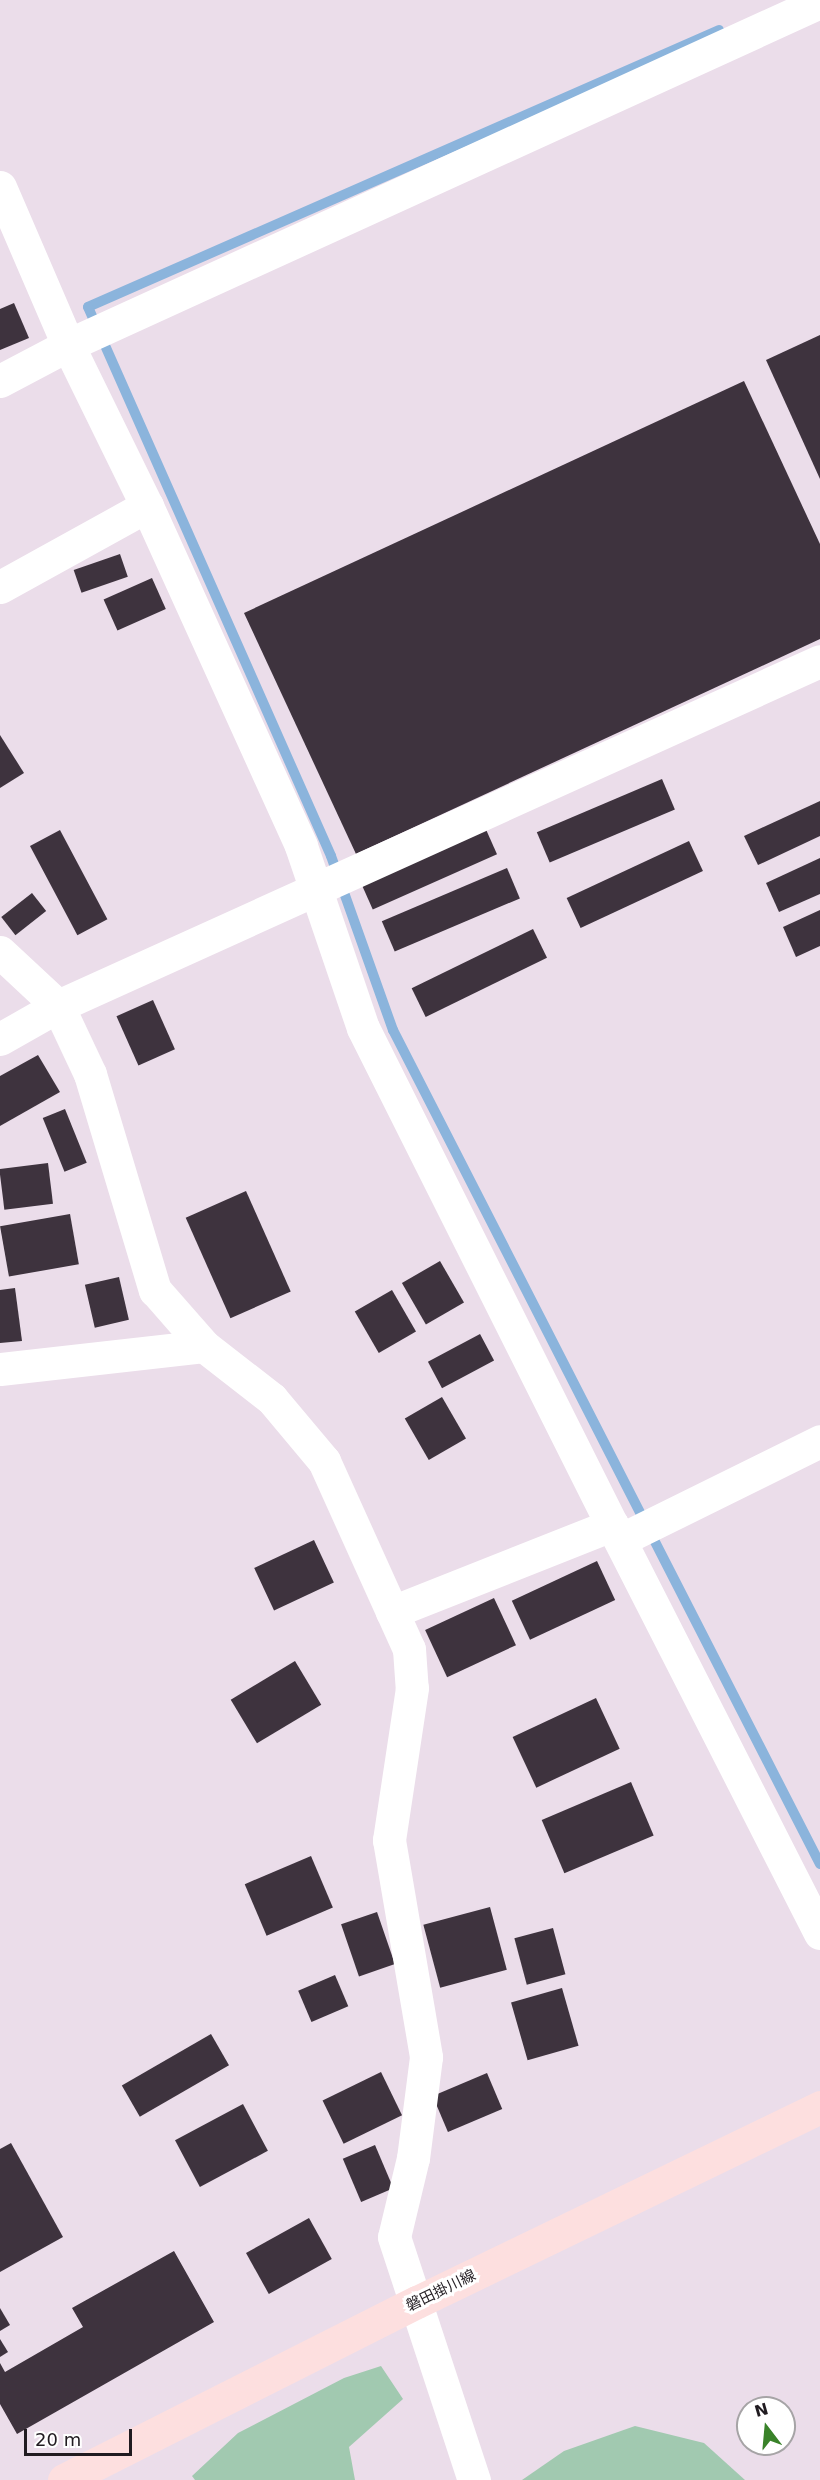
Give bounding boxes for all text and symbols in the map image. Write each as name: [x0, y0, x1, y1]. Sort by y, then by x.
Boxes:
street label: 磐田掛川線: [403, 2266, 479, 2316]
north arrow: [736, 2396, 796, 2456]
text: N: [752, 2399, 770, 2421]
scale bar: [27, 2417, 135, 2455]
text: 20 m: [35, 2429, 81, 2450]

